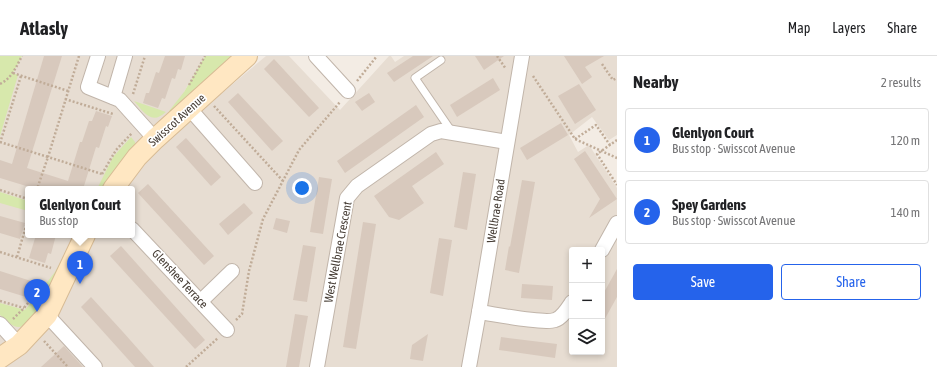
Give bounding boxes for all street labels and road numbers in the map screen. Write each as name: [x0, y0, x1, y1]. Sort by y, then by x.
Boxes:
street label: Swisscot Avenue: [146, 91, 208, 149]
street label: Wellbrae Road: [484, 178, 508, 244]
street label: West Wellbrae Crescent: [321, 200, 355, 304]
street label: Glenshee Terrace: [149, 247, 211, 311]

